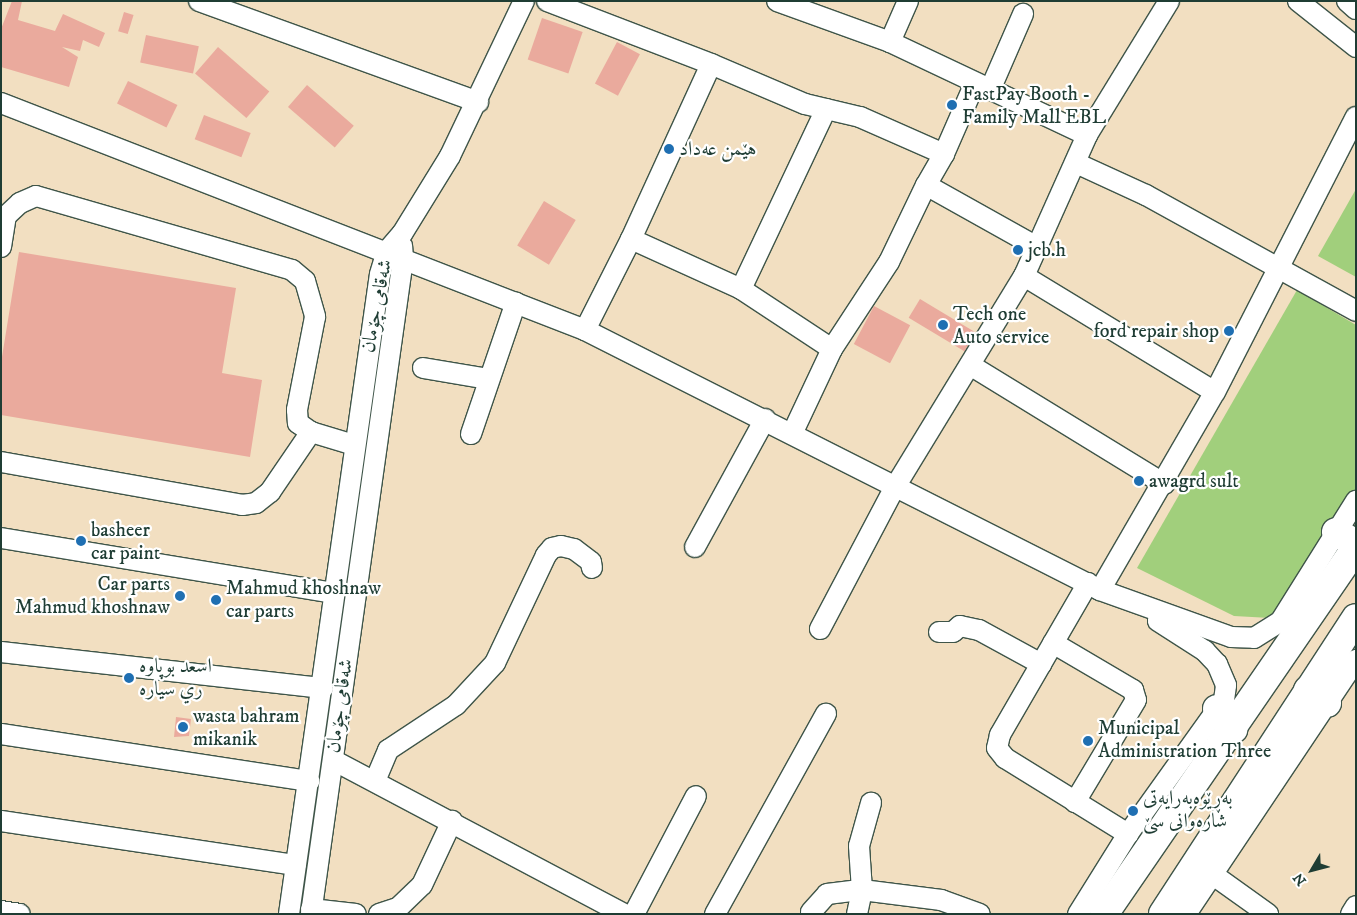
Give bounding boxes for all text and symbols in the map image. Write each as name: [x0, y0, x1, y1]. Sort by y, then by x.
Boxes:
place label: FastPay Booth - Family Mall EBL: [962, 82, 1106, 129]
marker: FastPay Booth - Family Mall EBL: [946, 99, 958, 111]
place label: هێمن عەداد: [679, 137, 756, 161]
marker: هێمن عەداد: [663, 143, 675, 155]
place label: jcb.h: [1028, 238, 1066, 262]
marker: jcb.h: [1012, 244, 1024, 256]
street label: شەقامی چۆمان: [356, 257, 398, 355]
place label: Tech one Auto service: [953, 302, 1049, 349]
marker: Tech one Auto service: [937, 319, 949, 331]
place label: ford repair shop: [1093, 319, 1219, 343]
marker: ford repair shop: [1223, 325, 1235, 337]
place label: awagrd sult: [1149, 469, 1239, 493]
marker: awagrd sult: [1133, 475, 1145, 487]
place label: basheer car paint: [91, 518, 160, 565]
marker: basheer car paint: [75, 535, 87, 547]
place label: Car parts Mahmud khoshnaw: [15, 572, 170, 619]
place label: Mahmud khoshnaw car parts: [226, 576, 381, 623]
marker: Car parts Mahmud khoshnaw: [174, 590, 186, 602]
marker: Mahmud khoshnaw car parts: [210, 594, 222, 606]
place label: اسعد بوپاوه ري سياره: [139, 654, 212, 701]
street label: شەقامی چۆمان: [322, 657, 358, 755]
marker: اسعد بوپاوه ري سياره: [123, 672, 135, 684]
place label: wasta bahram mikanik: [193, 704, 299, 751]
place label: Municipal Administration Three: [1098, 717, 1271, 764]
marker: wasta bahram mikanik: [177, 721, 189, 733]
marker: Municipal Administration Three: [1082, 735, 1094, 747]
place label: بەڕێوەبەرایەتی شارەوانی سێ: [1143, 787, 1233, 834]
marker: بەڕێوەبەرایەتی شارەوانی سێ: [1127, 805, 1139, 817]
north arrow: [1287, 845, 1337, 895]
text: N: [1289, 869, 1311, 889]

